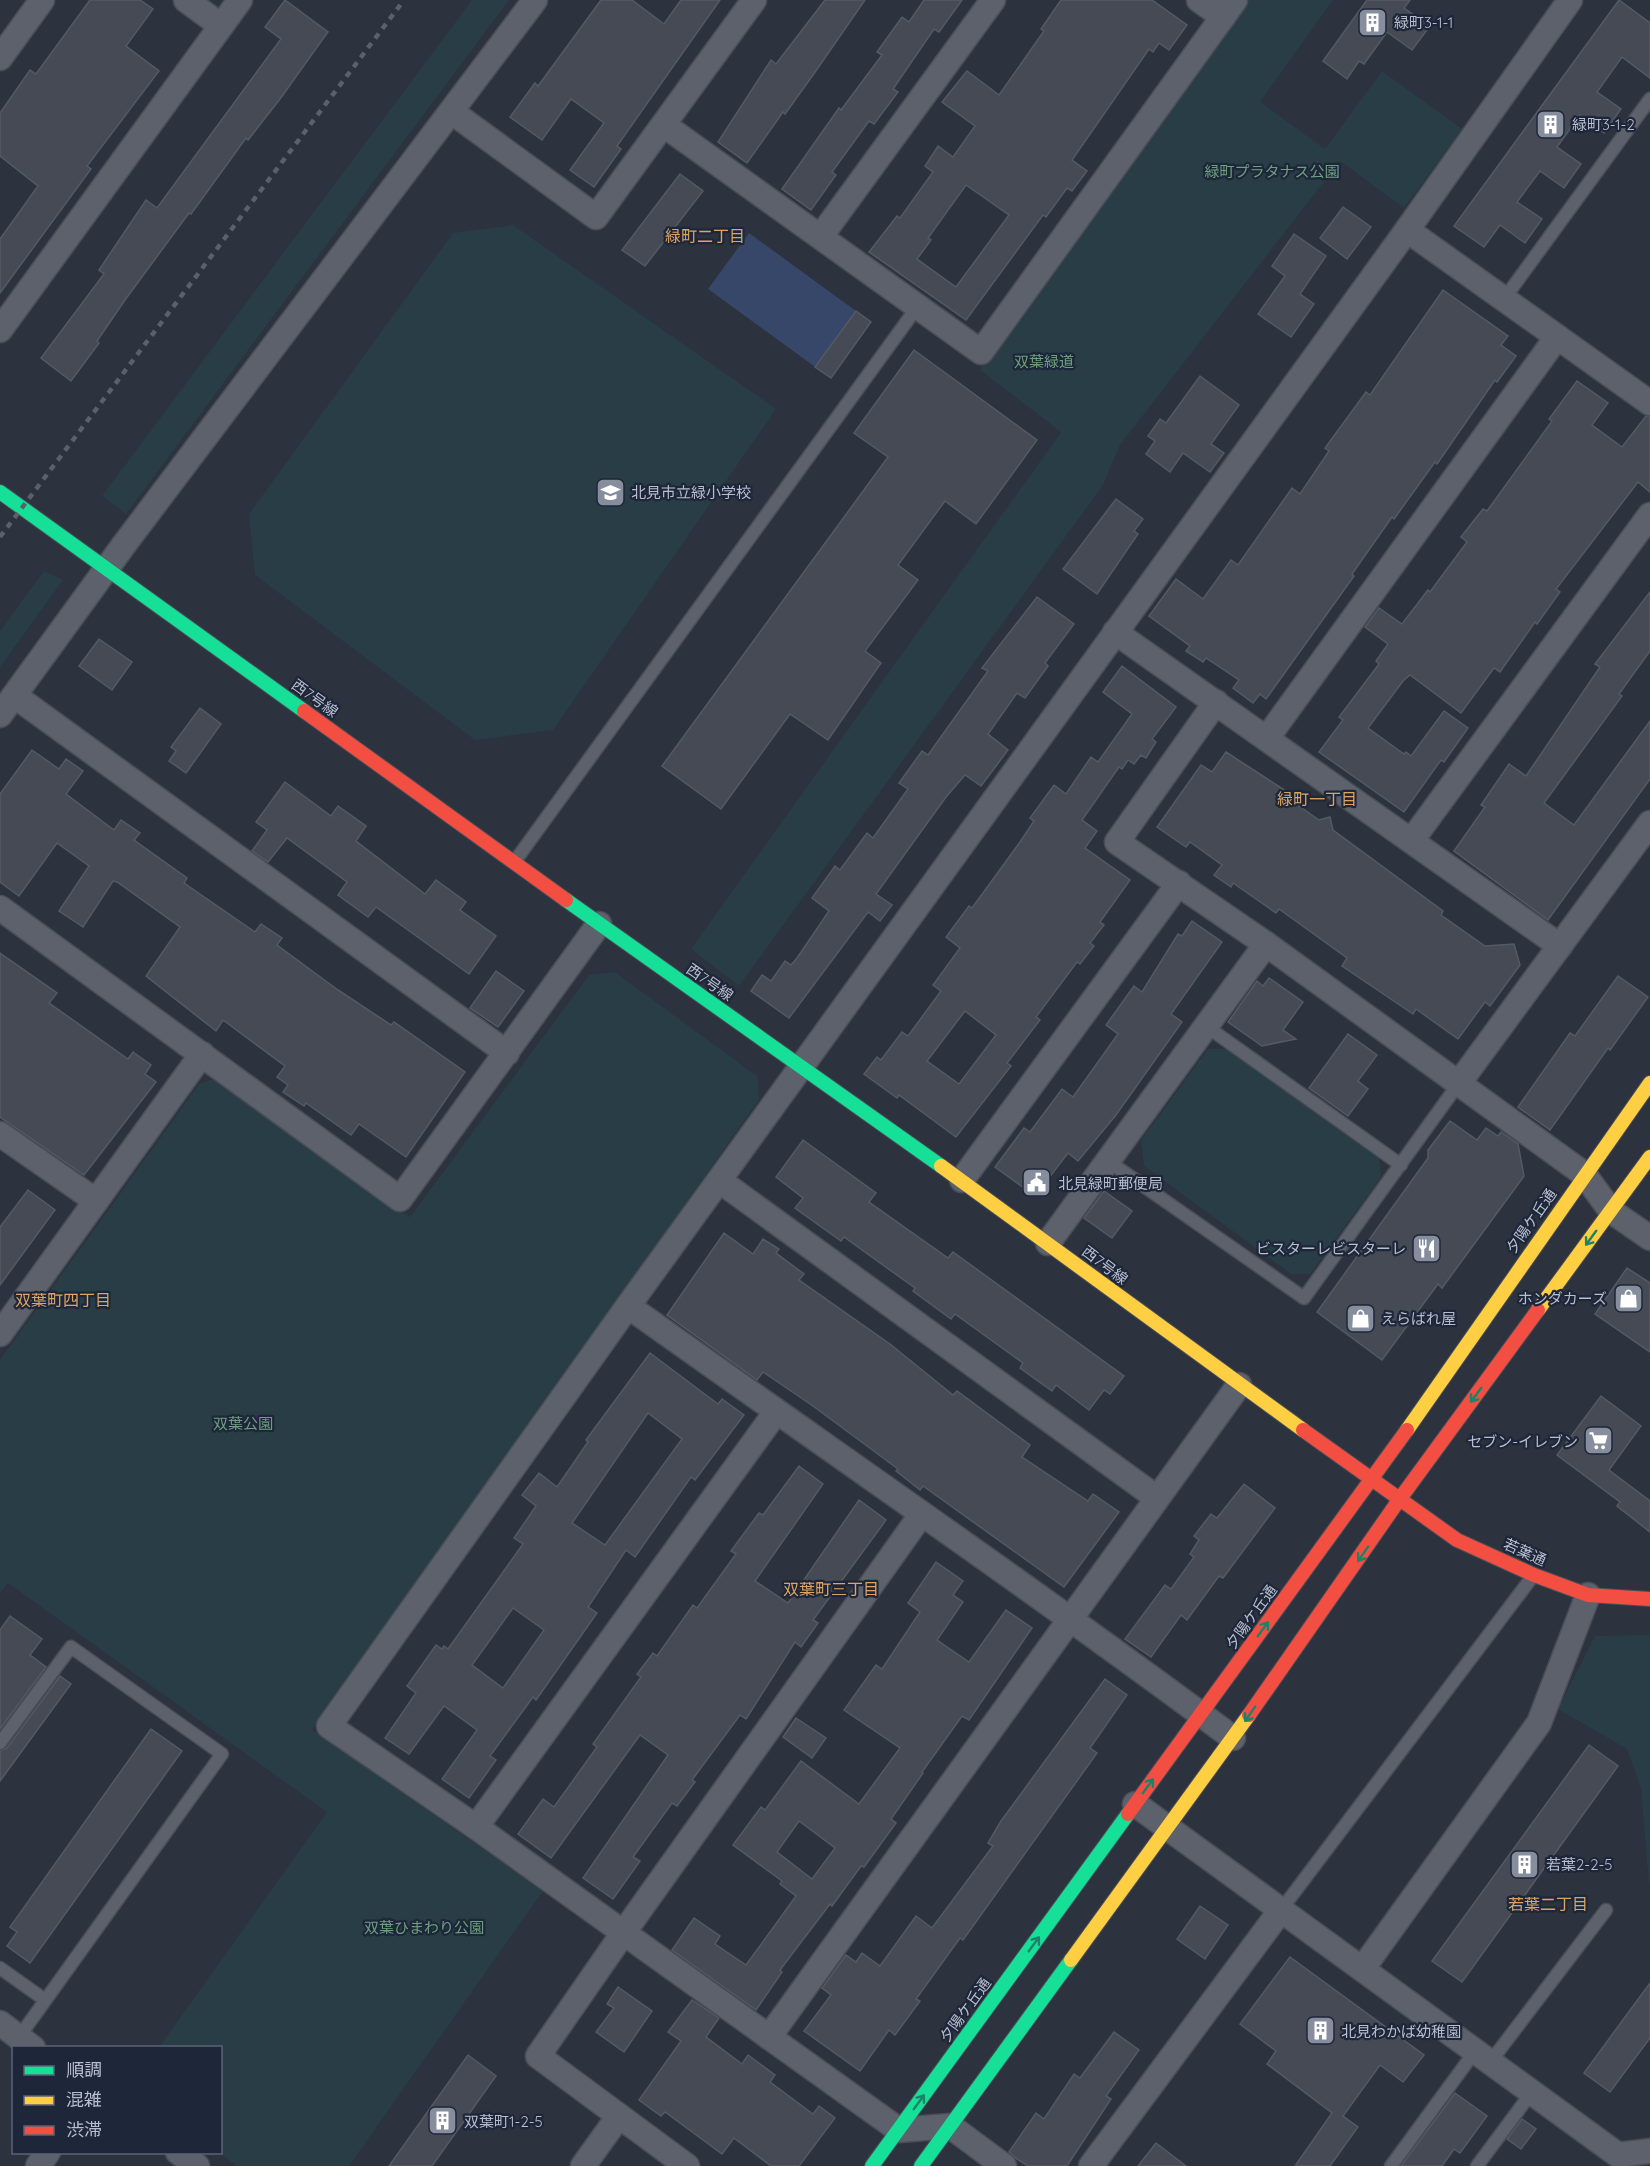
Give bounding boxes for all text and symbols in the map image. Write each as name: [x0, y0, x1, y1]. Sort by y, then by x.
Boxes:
building icon: 緑町3-1-1: [1357, 6, 1389, 38]
place label: 緑町3-1-1: [1394, 13, 1453, 32]
building icon: 緑町3-1-2: [1535, 108, 1567, 140]
place label: 緑町3-1-2: [1572, 115, 1635, 134]
park label: 緑町プラタナス公園: [1204, 162, 1340, 181]
district label: 緑町二丁目: [665, 226, 745, 246]
park label: 双葉緑道: [1014, 352, 1074, 371]
school or university icon: 北見市立緑小学校: [594, 476, 626, 508]
place label: 北見市立緑小学校: [631, 483, 751, 502]
street label: 西7号線: [288, 675, 342, 721]
district label: 緑町一丁目: [1277, 789, 1357, 809]
street label: 西7号線: [683, 959, 737, 1005]
public building icon: 北見緑町郵便局: [1021, 1167, 1053, 1199]
place label: 北見緑町郵便局: [1058, 1174, 1163, 1193]
street label: 夕陽ケ丘通: [1502, 1185, 1560, 1257]
one-way arrow: [1585, 1230, 1597, 1246]
restaurant icon: ビスターレビスターレ: [1411, 1232, 1443, 1264]
place label: ビスターレビスターレ: [1256, 1239, 1406, 1258]
street label: 西7号線: [1078, 1242, 1132, 1288]
shop icon: ホンダカーズ: [1612, 1282, 1644, 1314]
place label: ホンダカーズ: [1518, 1289, 1607, 1308]
district label: 双葉町四丁目: [15, 1290, 111, 1310]
shop icon: えらばれ屋: [1344, 1302, 1376, 1334]
place label: えらばれ屋: [1381, 1309, 1456, 1328]
one-way arrow: [1469, 1387, 1482, 1403]
park label: 双葉公園: [213, 1414, 273, 1433]
supermarket icon: セブン-イレブン: [1583, 1425, 1615, 1457]
place label: セブン-イレブン: [1467, 1432, 1578, 1451]
street label: 若葉通: [1501, 1534, 1549, 1570]
one-way arrow: [1357, 1546, 1369, 1562]
district label: 双葉町三丁目: [783, 1579, 879, 1599]
street label: 夕陽ケ丘通: [1221, 1581, 1281, 1653]
one-way arrow: [1257, 1621, 1270, 1637]
one-way arrow: [1244, 1705, 1256, 1721]
one-way arrow: [1142, 1779, 1155, 1795]
building icon: 若葉2-2-5: [1509, 1848, 1541, 1880]
place label: 若葉2-2-5: [1546, 1855, 1613, 1874]
district label: 若葉二丁目: [1508, 1894, 1588, 1914]
park label: 双葉ひまわり公園: [364, 1918, 484, 1937]
one-way arrow: [1028, 1937, 1040, 1953]
street label: 夕陽ケ丘通: [935, 1974, 995, 2046]
building icon: 北見わかば幼稚園: [1304, 2015, 1336, 2047]
place label: 北見わかば幼稚園: [1341, 2022, 1461, 2041]
legend: [12, 2046, 222, 2154]
text: 順調: [66, 2058, 102, 2081]
text: 混雑: [66, 2088, 102, 2111]
one-way arrow: [913, 2094, 925, 2110]
building icon: 双葉町1-2-5: [427, 2105, 459, 2137]
place label: 双葉町1-2-5: [464, 2112, 543, 2131]
text: 渋滞: [66, 2118, 102, 2141]

